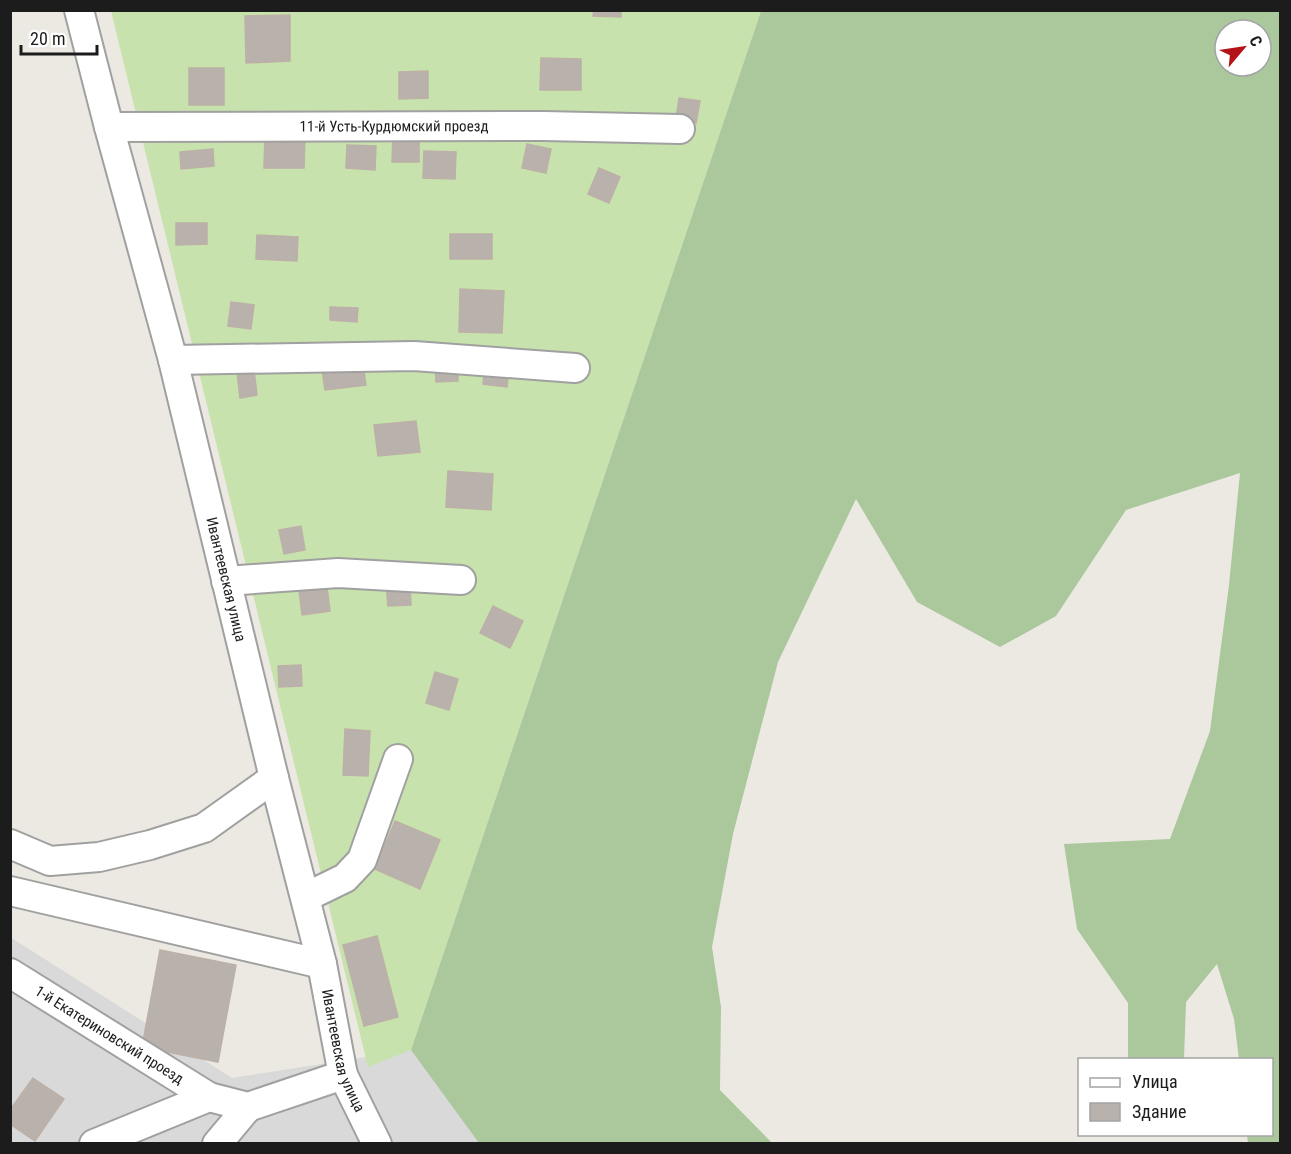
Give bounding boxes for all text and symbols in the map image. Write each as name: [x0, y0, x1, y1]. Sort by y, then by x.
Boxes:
scale bar: [21, 18, 98, 56]
north arrow: [1213, 18, 1273, 78]
text: 20 m: [30, 28, 65, 49]
text: С: [1245, 32, 1266, 50]
street label: 11-й Усть-Курдюмский проезд: [300, 117, 488, 136]
street label: Ивантеевская улица: [202, 515, 250, 643]
street label: 1-й Екатериновский проезд: [32, 982, 187, 1088]
street label: Ивантеевская улица: [318, 988, 369, 1115]
legend: [1078, 1058, 1273, 1136]
text: Улица: [1132, 1071, 1178, 1092]
text: Здание: [1132, 1101, 1186, 1122]

